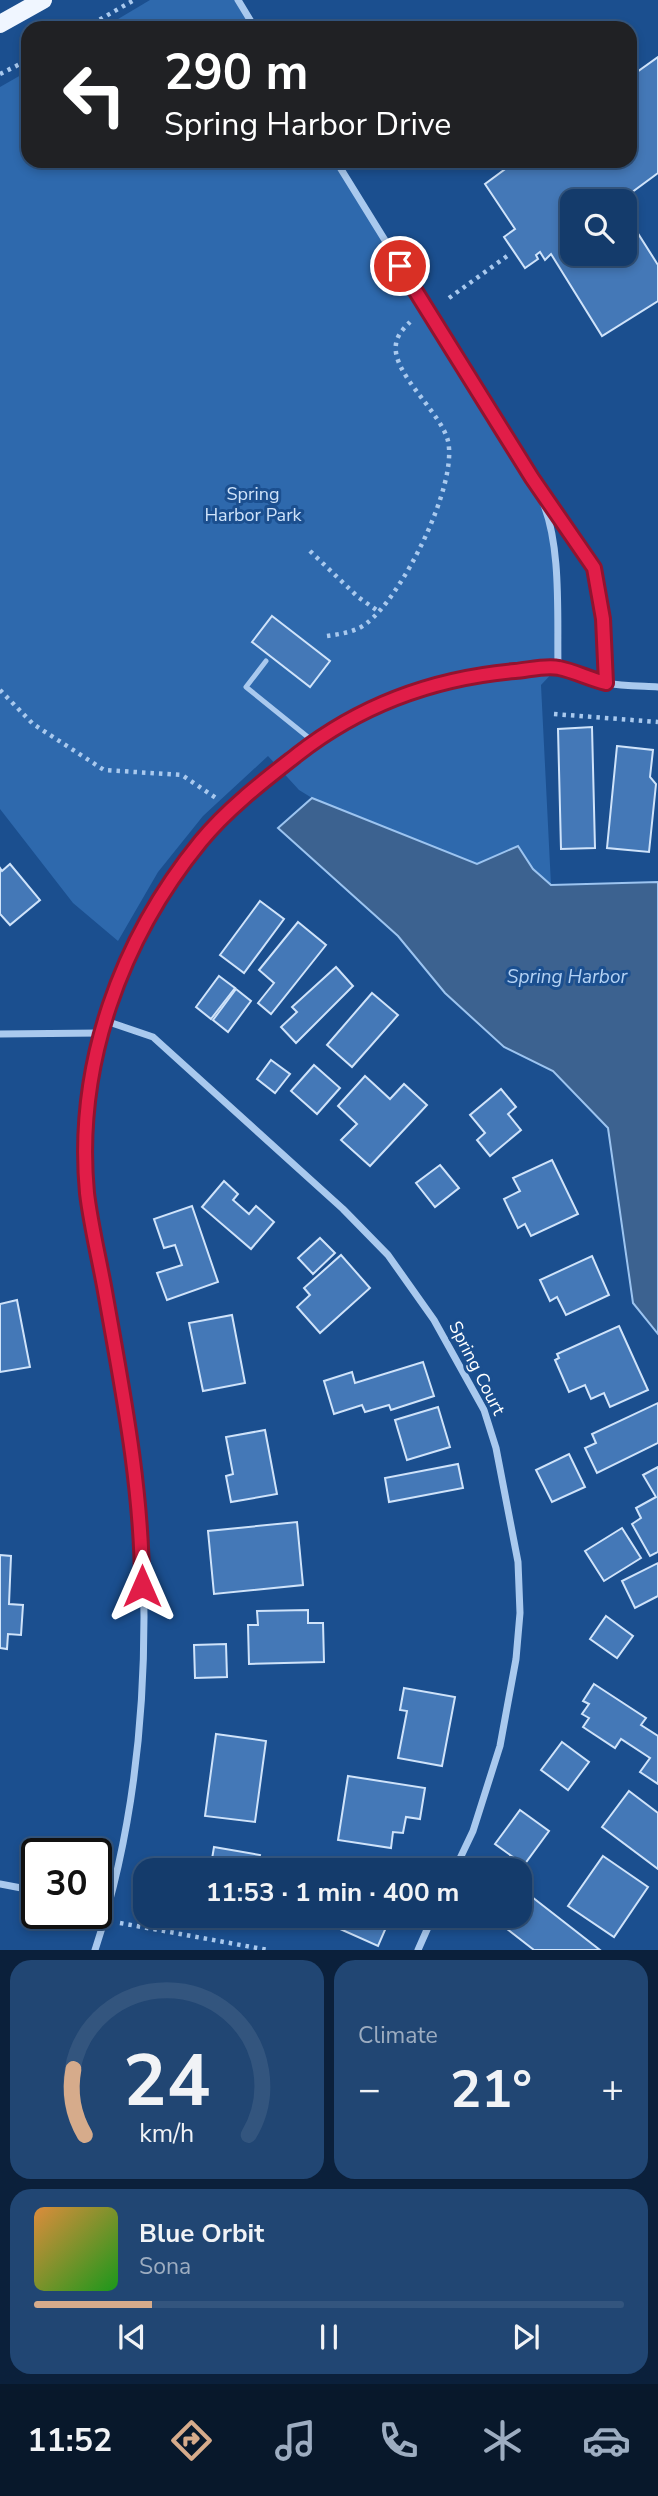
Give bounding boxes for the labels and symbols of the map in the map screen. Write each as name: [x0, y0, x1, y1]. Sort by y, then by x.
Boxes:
pin: [370, 236, 430, 296]
park label: Spring Harbor Park: [204, 482, 303, 527]
water label: Spring Harbor: [507, 964, 628, 990]
street label: Spring Court: [443, 1317, 511, 1420]
position arrow: [105, 1549, 179, 1623]
speed limit sign: 30: [21, 1838, 112, 1929]

